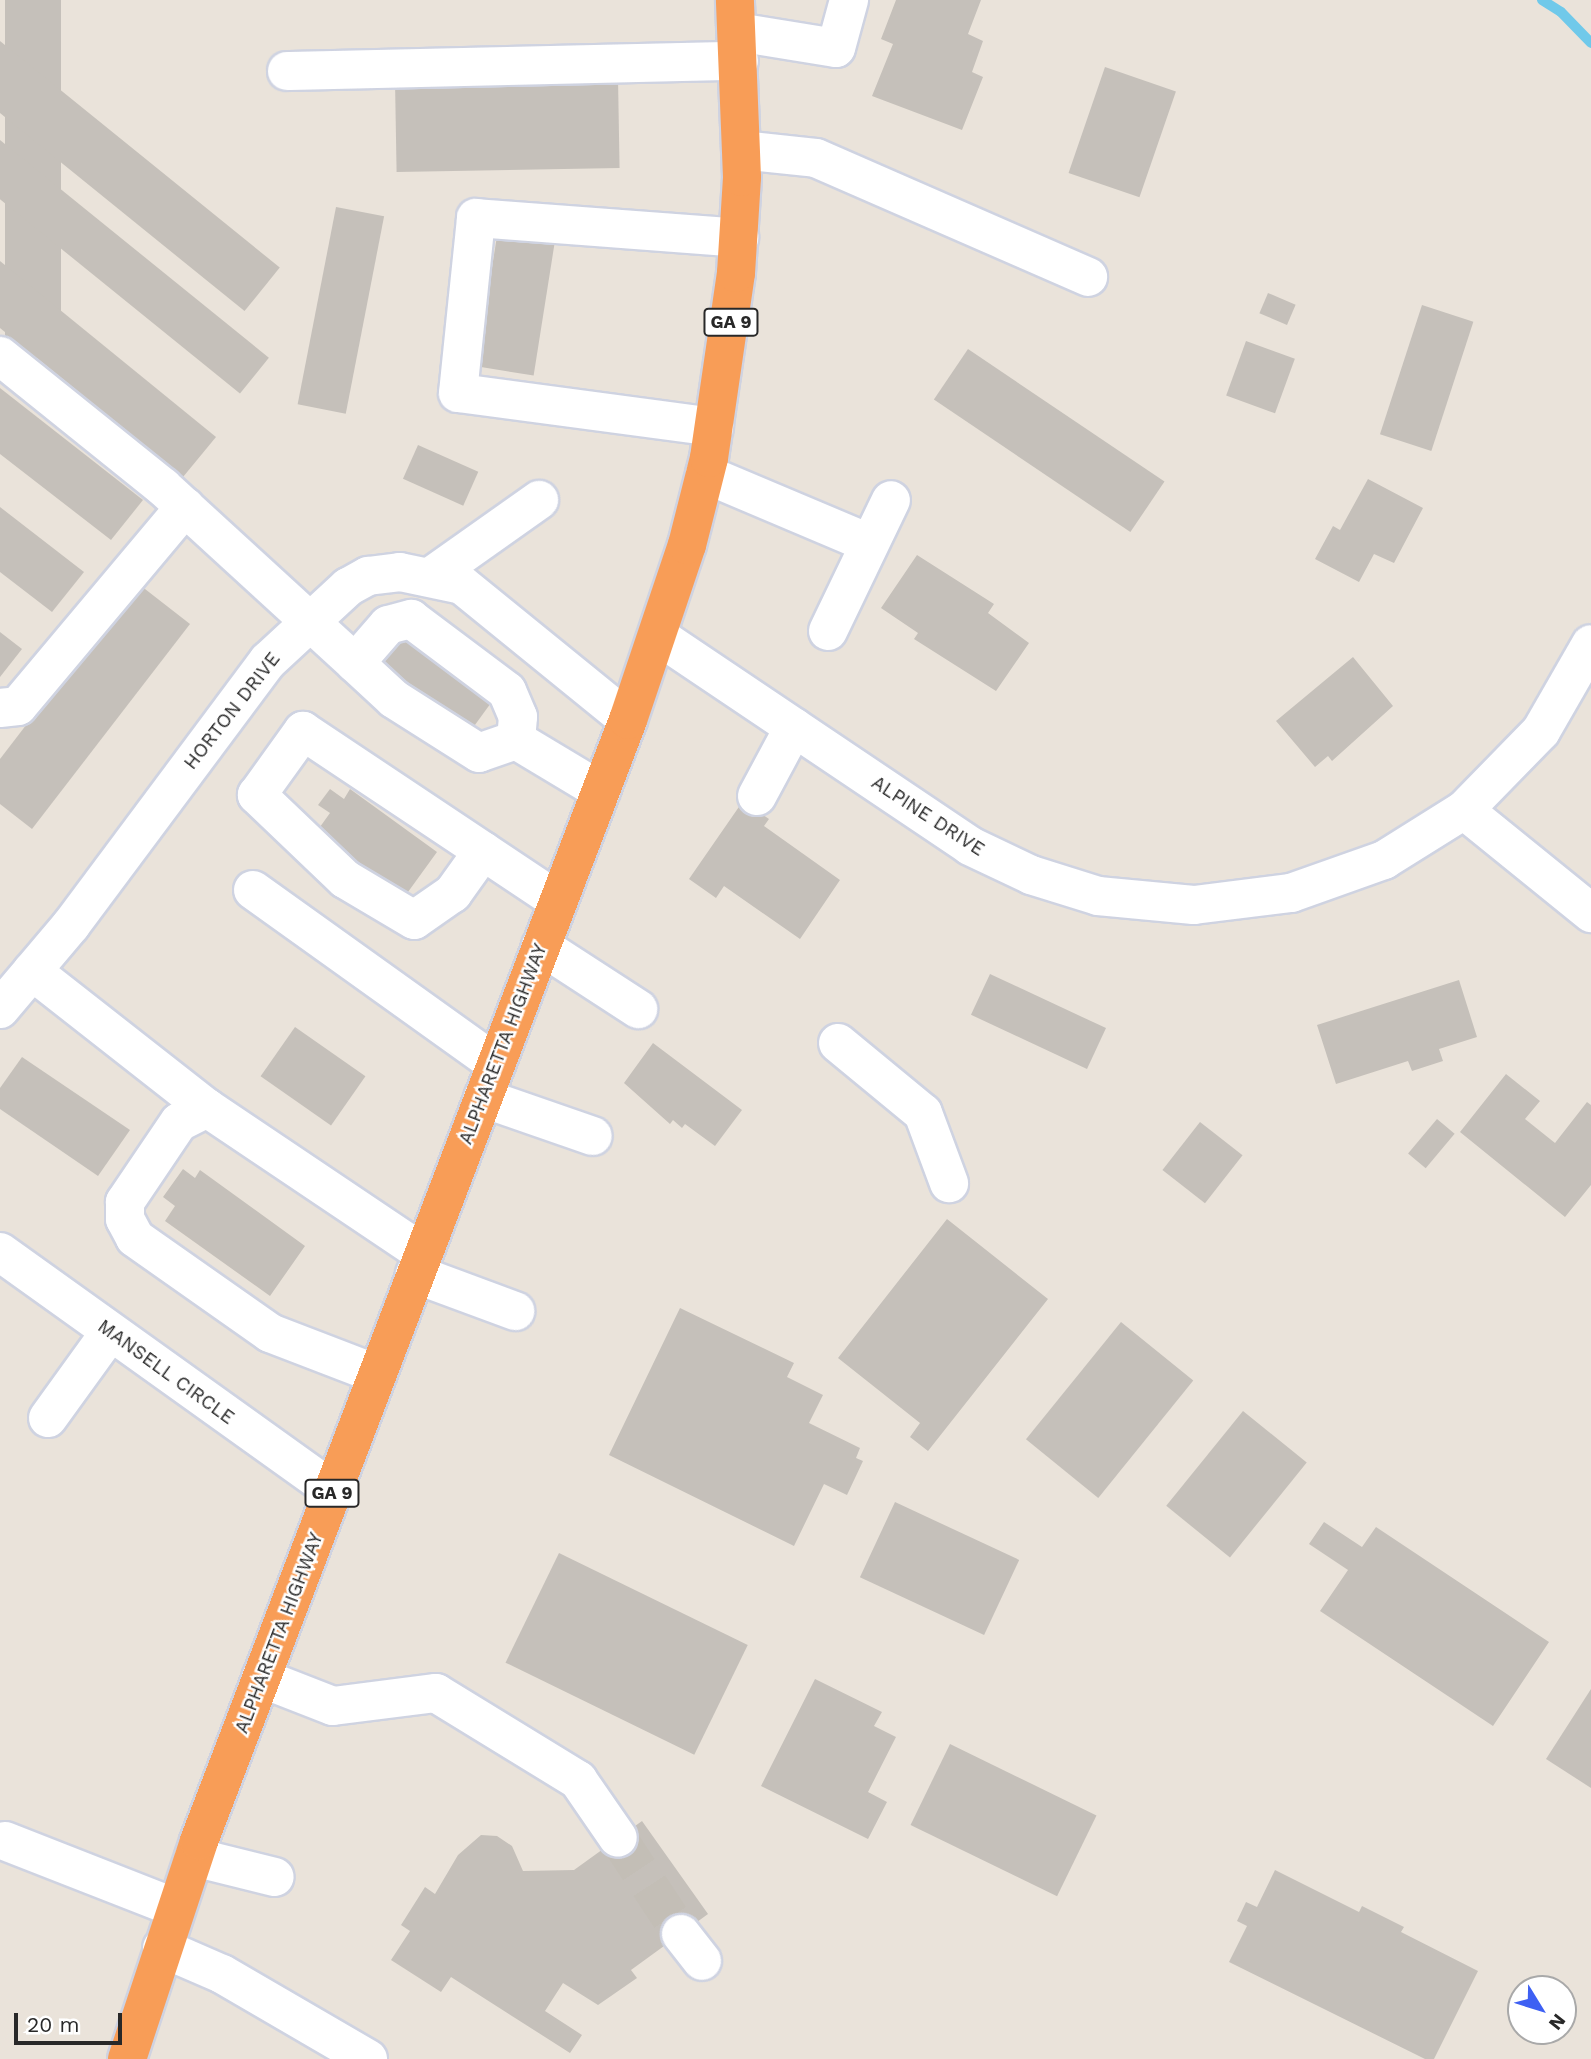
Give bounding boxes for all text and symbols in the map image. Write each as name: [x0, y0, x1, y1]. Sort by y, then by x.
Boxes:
road number: GA 9: [703, 308, 759, 336]
street label: HORTON DRIVE: [179, 648, 285, 774]
street label: ALPINE DRIVE: [867, 771, 989, 861]
street label: ALPHARETTA HIGHWAY: [454, 940, 552, 1148]
street label: MANSELL CIRCLE: [93, 1315, 239, 1429]
road number: GA 9: [304, 1478, 360, 1508]
street label: ALPHARETTA HIGHWAY: [230, 1529, 328, 1737]
north arrow: [1507, 1975, 1577, 2045]
scale bar: [18, 2000, 126, 2044]
text: N: [1544, 2009, 1571, 2035]
text: 20 m: [27, 2012, 79, 2037]

